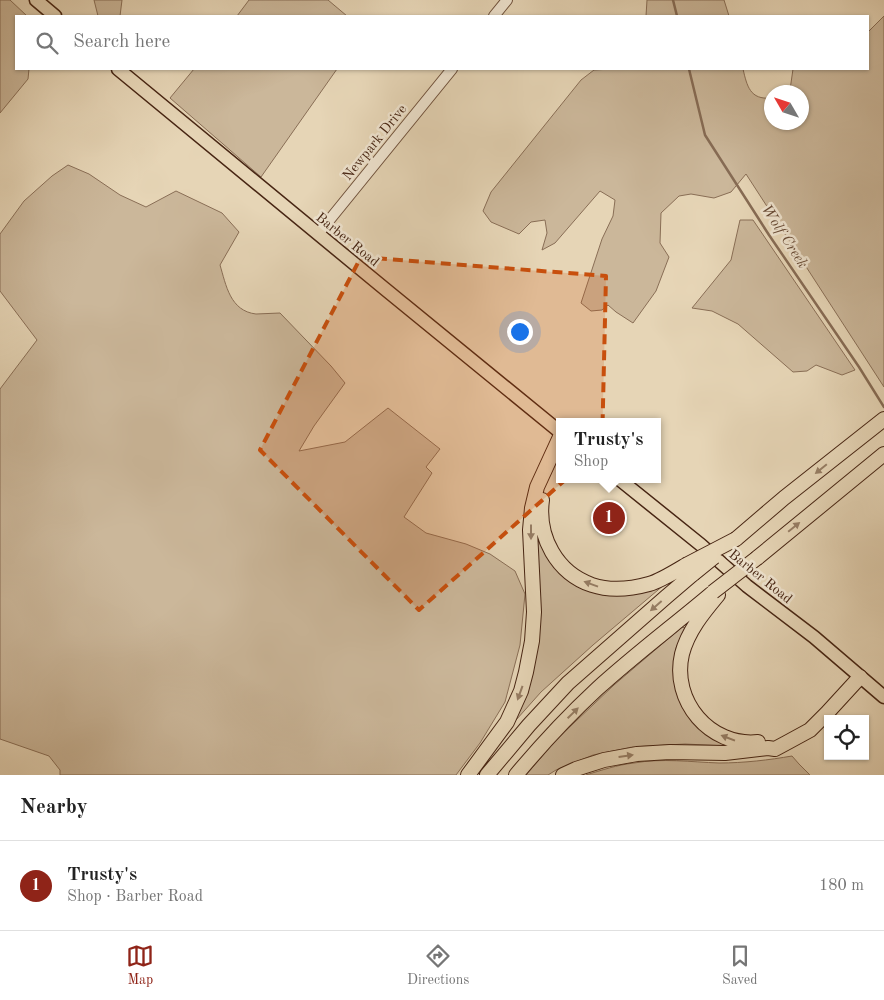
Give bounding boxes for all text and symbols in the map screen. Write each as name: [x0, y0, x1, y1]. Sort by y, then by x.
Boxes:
search box: [15, 15, 869, 70]
icon: search: [33, 29, 61, 57]
text: Search here: [73, 33, 170, 52]
north arrow: [764, 85, 809, 130]
street label: Newpark Drive: [340, 102, 409, 183]
water label: Wolf Creek: [758, 202, 810, 271]
street label: Barber Road: [313, 210, 382, 269]
your location: [507, 319, 533, 345]
popup: [556, 418, 661, 483]
text: Trusty's: [573, 431, 644, 450]
text: Shop: [573, 454, 608, 470]
one-way arrow: [815, 463, 828, 474]
pin: 1: [593, 499, 625, 537]
one-way arrow: [788, 522, 801, 533]
one-way arrow: [527, 524, 535, 540]
street label: Barber Road: [726, 547, 795, 606]
one-way arrow: [583, 580, 598, 588]
one-way arrow: [649, 600, 662, 611]
one-way arrow: [516, 686, 524, 701]
one-way arrow: [566, 707, 578, 719]
map controls: [824, 715, 869, 760]
button: locate: [824, 715, 869, 760]
one-way arrow: [720, 734, 735, 742]
one-way arrow: [618, 752, 634, 760]
text: Nearby: [20, 797, 88, 818]
text: Trusty's: [67, 866, 137, 885]
text: 1: [31, 878, 41, 894]
text: 180 m: [819, 878, 864, 894]
text: Shop · Barber Road: [67, 889, 203, 905]
tab: Map: [126, 942, 154, 989]
tab: Directions: [407, 942, 469, 989]
tab: Saved: [722, 942, 758, 989]

